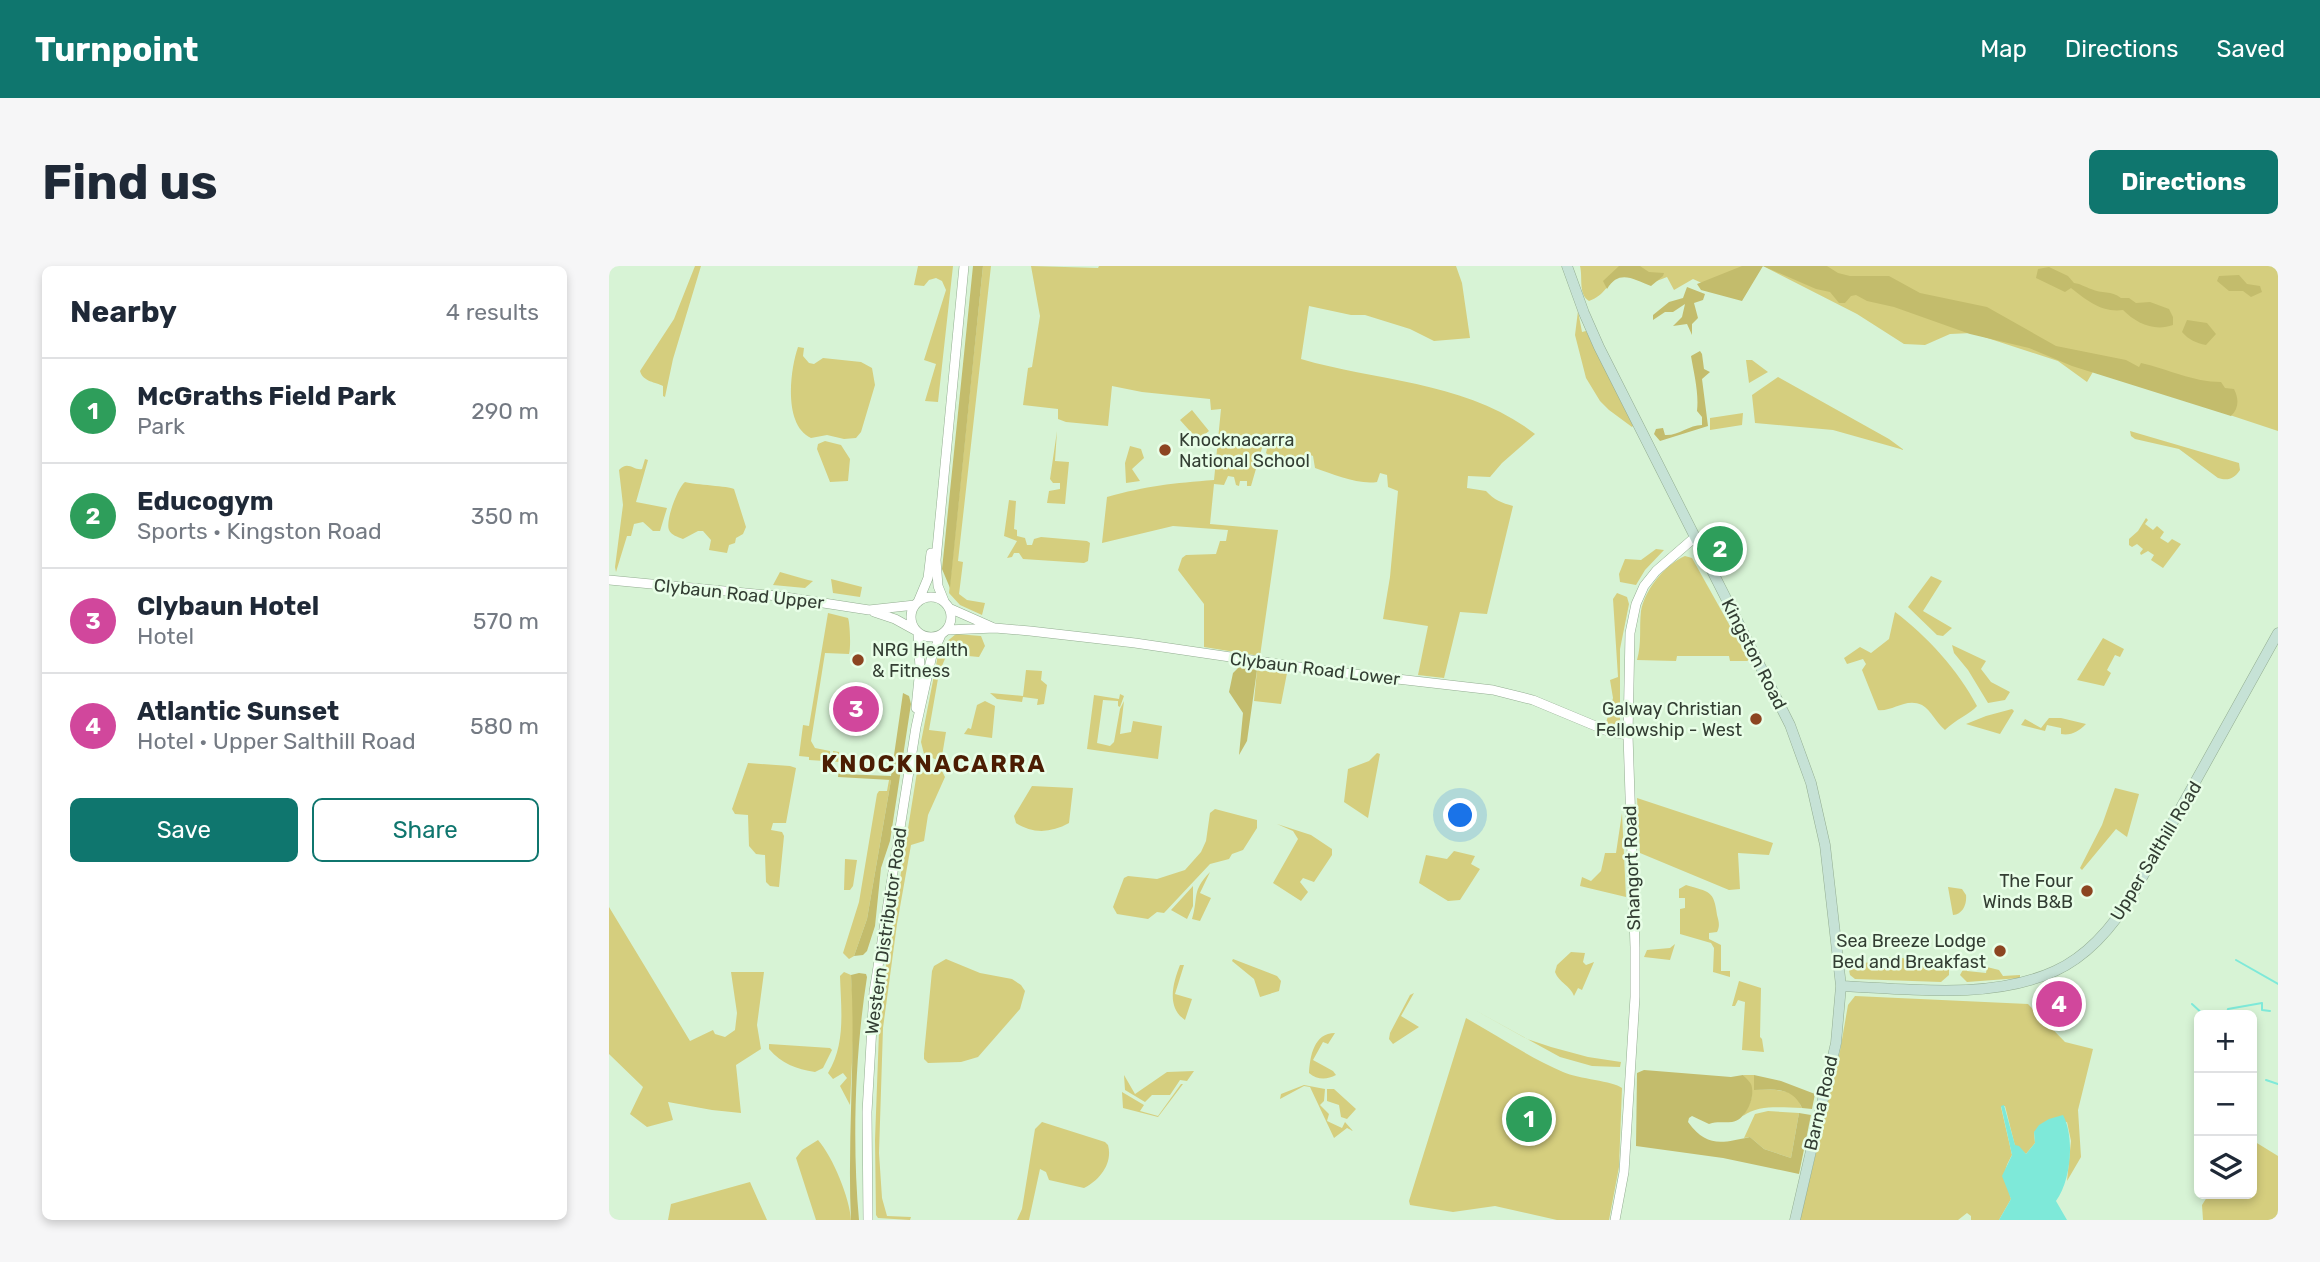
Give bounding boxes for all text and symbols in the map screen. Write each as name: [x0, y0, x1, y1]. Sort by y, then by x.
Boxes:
text: Turnpoint: [35, 30, 198, 69]
text: Map: [1980, 35, 2027, 63]
text: Directions: [2065, 35, 2178, 63]
text: Saved: [2216, 35, 2285, 63]
button: Directions: [2089, 150, 2278, 214]
text: Find us: [42, 153, 218, 211]
text: Nearby: [70, 294, 177, 330]
text: 4 results: [446, 298, 539, 326]
text: McGraths Field Park: [137, 381, 396, 412]
text: 1: [87, 397, 99, 425]
text: 290 m: [471, 397, 539, 425]
text: Park: [137, 412, 185, 440]
place label: Knocknacarra National School: [1179, 429, 1310, 472]
marker: Knocknacarra National School: [1157, 442, 1173, 458]
text: Educogym: [137, 486, 274, 517]
text: 2: [86, 502, 100, 530]
text: 350 m: [471, 502, 539, 530]
text: Sports · Kingston Road: [137, 517, 382, 545]
pin: 2: [1697, 523, 1743, 575]
street label: Clybaun Road Upper: [653, 574, 825, 614]
text: Clybaun Hotel: [137, 591, 319, 622]
street label: Kingston Road: [1717, 595, 1791, 713]
text: 3: [85, 607, 101, 635]
text: 570 m: [473, 607, 539, 635]
text: Hotel: [137, 622, 194, 650]
place label: NRG Health & Fitness: [872, 639, 968, 682]
street label: Clybaun Road Lower: [1229, 648, 1402, 690]
marker: NRG Health & Fitness: [850, 652, 866, 668]
pin: 3: [833, 683, 879, 735]
text: Atlantic Sunset: [137, 696, 339, 727]
place label: Galway Christian Fellowship - West: [1596, 698, 1742, 741]
marker: Galway Christian Fellowship - West: [1748, 711, 1764, 727]
text: 4: [85, 712, 101, 740]
text: 580 m: [470, 712, 539, 740]
text: Hotel · Upper Salthill Road: [137, 727, 416, 755]
district label: KNOCKNACARRA: [821, 750, 1047, 778]
street label: Upper Salthill Road: [2106, 777, 2206, 925]
button: Save: [70, 798, 298, 862]
button: Share: [312, 798, 539, 862]
your location: [1443, 798, 1477, 832]
street label: Shangort Road: [1619, 805, 1645, 931]
street label: Western Distributor Road: [861, 826, 911, 1036]
place label: The Four Winds B&B: [1982, 870, 2073, 913]
marker: The Four Winds B&B: [2079, 883, 2095, 899]
place label: Sea Breeze Lodge Bed and Breakfast: [1832, 930, 1986, 973]
marker: Sea Breeze Lodge Bed and Breakfast: [1992, 943, 2008, 959]
pin: 4: [2036, 978, 2082, 1030]
map controls: [2194, 1010, 2257, 1199]
button: +: [2194, 1010, 2257, 1073]
street label: Barna Road: [1799, 1053, 1843, 1153]
button: −: [2194, 1073, 2257, 1136]
pin: 1: [1506, 1093, 1552, 1145]
button: layers: [2194, 1136, 2257, 1199]

